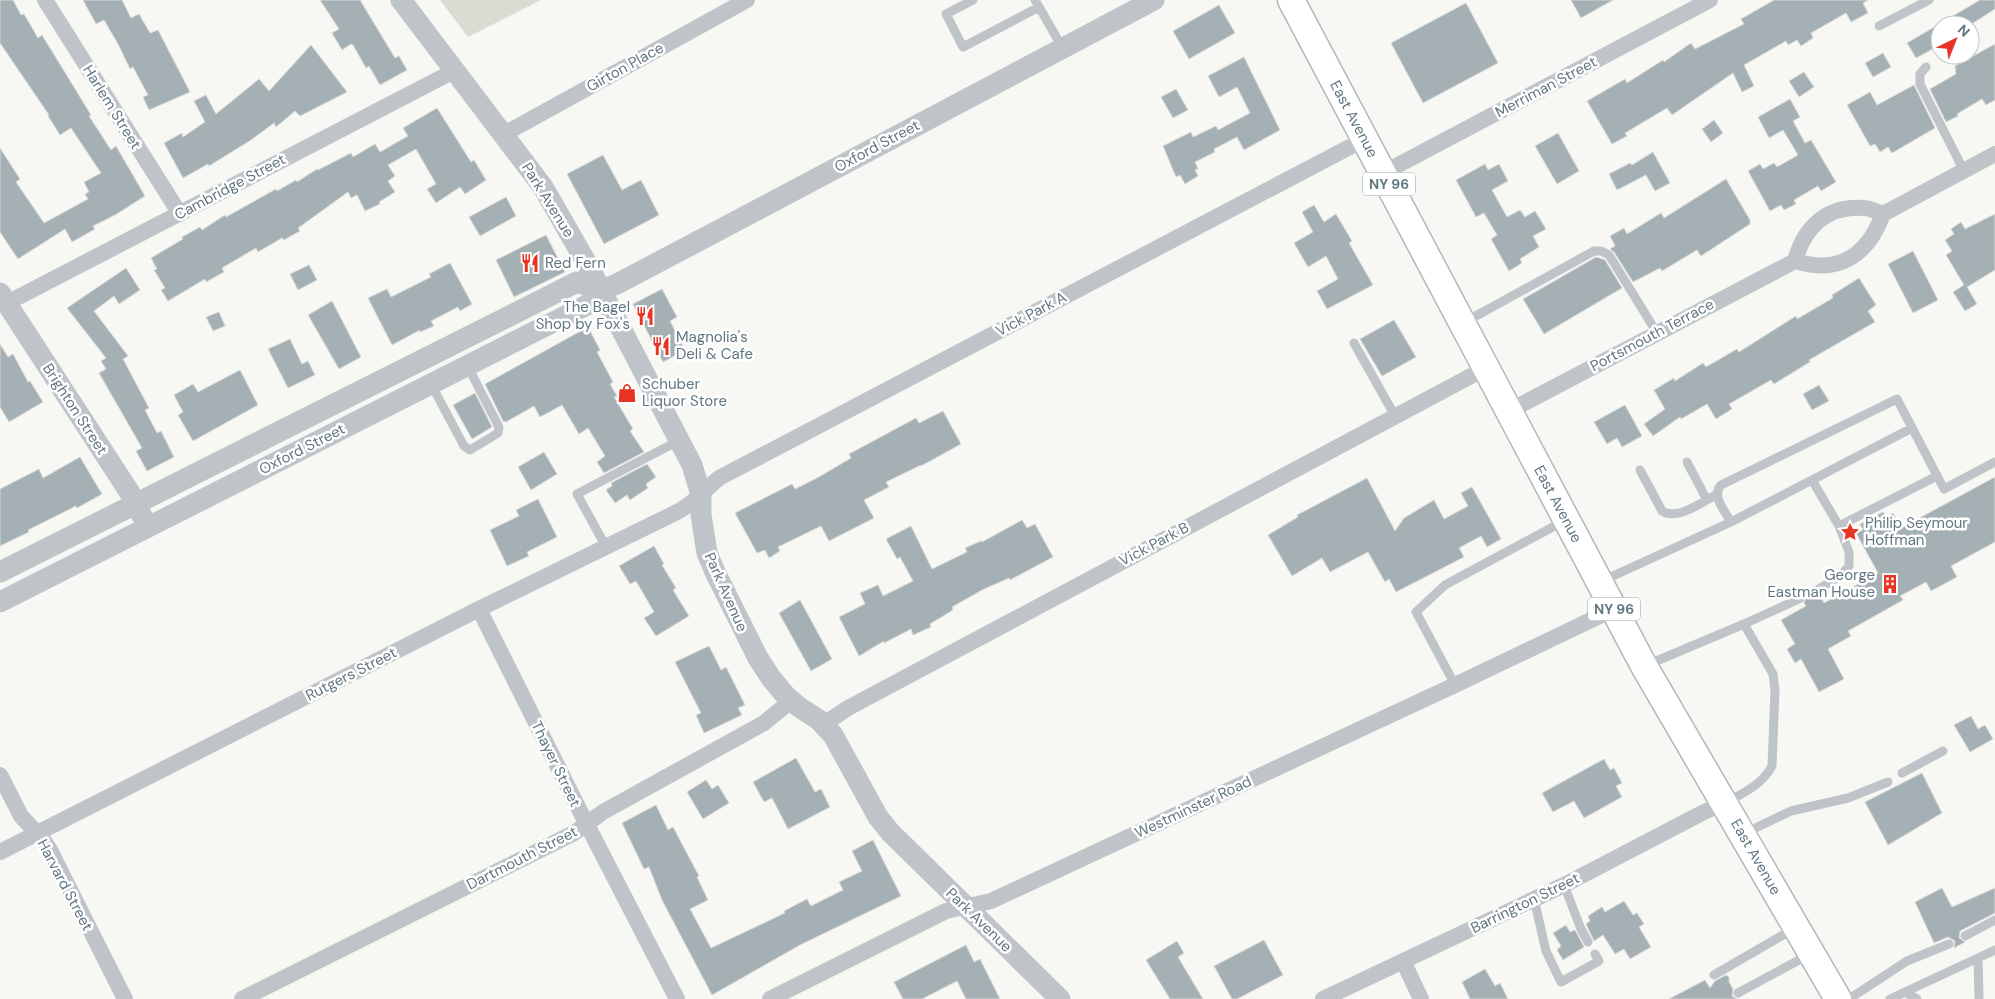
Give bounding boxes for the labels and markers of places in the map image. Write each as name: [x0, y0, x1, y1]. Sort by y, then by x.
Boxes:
restaurant icon: Red Fern: [519, 252, 541, 274]
place label: Red Fern: [545, 253, 606, 273]
place label: The Bagel Shop by Fox's: [536, 297, 630, 334]
restaurant icon: The Bagel Shop by Fox's: [634, 305, 656, 327]
place label: Magnolia's Deli & Cafe: [676, 327, 753, 364]
restaurant icon: Magnolia's Deli & Cafe: [650, 335, 672, 357]
place label: Schuber Liquor Store: [642, 374, 727, 411]
shop icon: Schuber Liquor Store: [616, 382, 638, 404]
place label: Philip Seymour Hoffman: [1865, 513, 1968, 550]
place icon: Philip Seymour Hoffman: [1839, 521, 1861, 543]
place label: George Eastman House: [1767, 565, 1875, 602]
building icon: George Eastman House: [1879, 573, 1901, 595]

